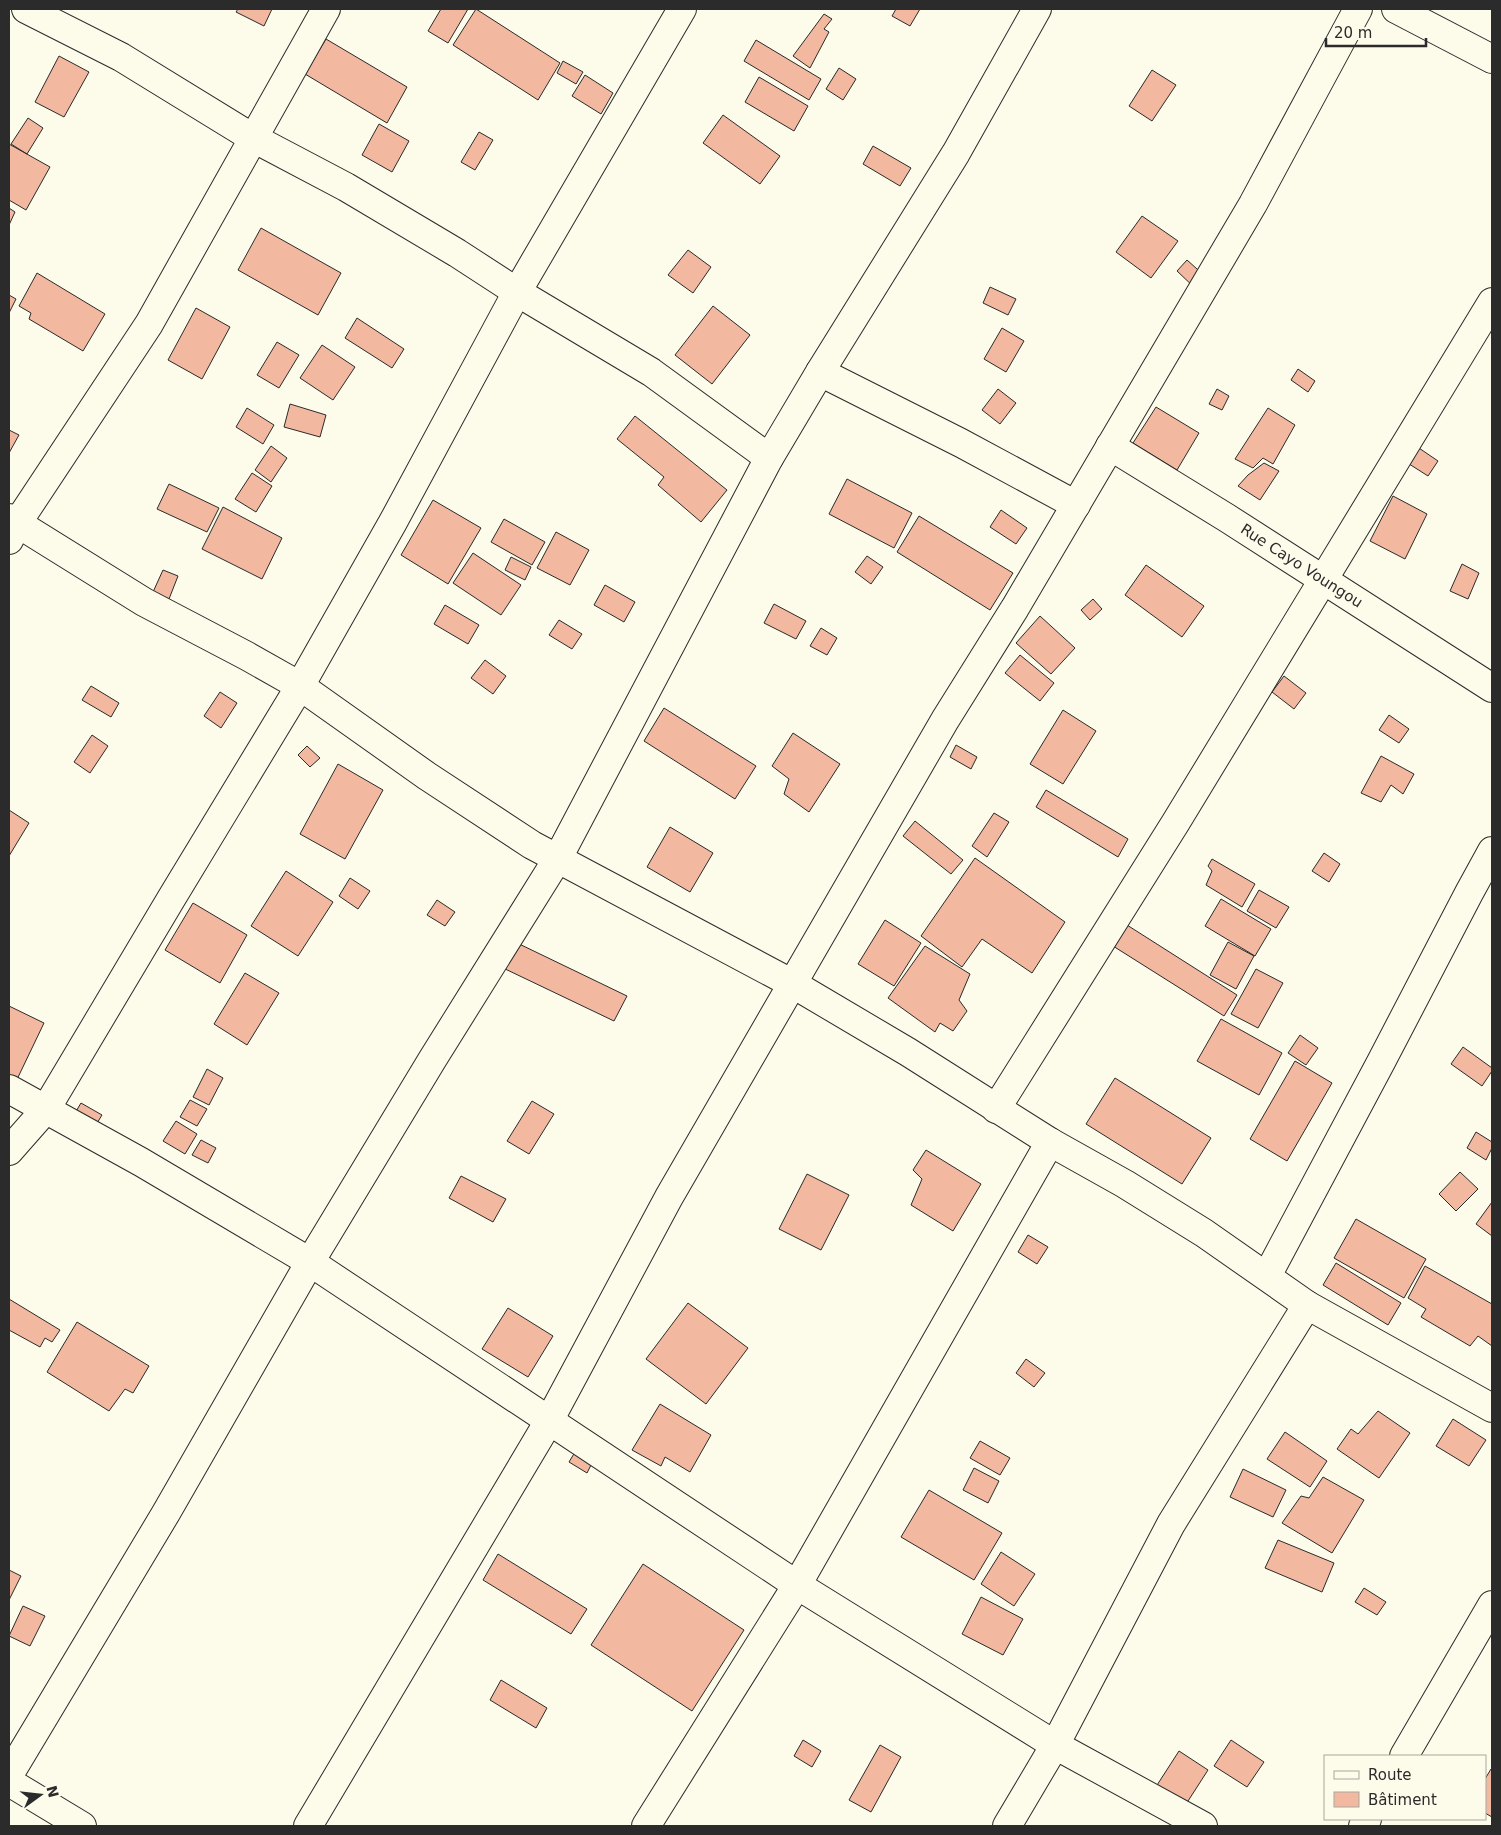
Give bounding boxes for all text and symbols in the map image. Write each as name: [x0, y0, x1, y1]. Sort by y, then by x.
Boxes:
scale bar: [1326, 15, 1426, 47]
text: 20 m: [1334, 24, 1372, 42]
street label: Rue Cayo Voungou: [1237, 520, 1366, 612]
legend: [1324, 1755, 1486, 1820]
text: Route: [1368, 1766, 1412, 1784]
north arrow: [15, 1770, 65, 1820]
text: N: [43, 1784, 62, 1799]
text: Bâtiment: [1368, 1791, 1437, 1809]

